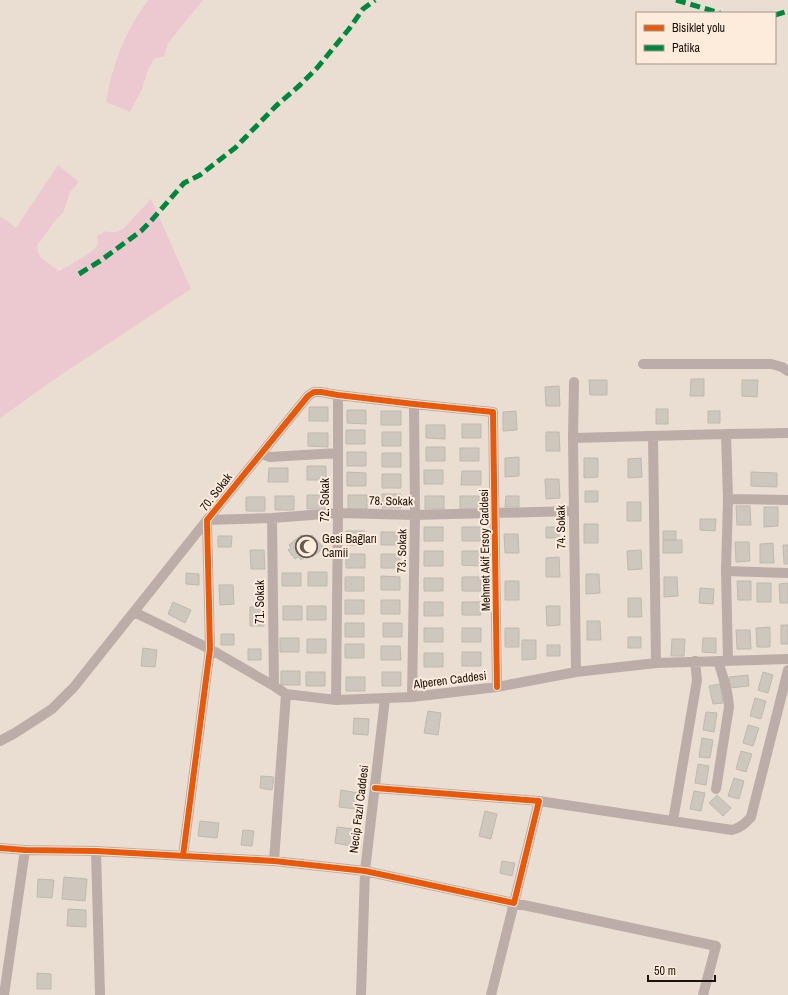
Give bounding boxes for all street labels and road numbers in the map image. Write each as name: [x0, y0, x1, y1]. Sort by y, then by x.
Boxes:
street label: 70. Sokak: [196, 470, 236, 514]
street label: 72. Sokak: [317, 478, 333, 522]
street label: Mehmet Akif Ersoy Caddesi: [476, 489, 494, 611]
street label: 78. Sokak: [369, 493, 413, 509]
street label: 74. Sokak: [553, 505, 569, 549]
street label: 73. Sokak: [394, 529, 410, 573]
street label: 71. Sokak: [252, 580, 268, 624]
street label: Alperen Caddesi: [412, 668, 487, 693]
street label: Necip Fazıl Caddesi: [346, 764, 372, 854]

